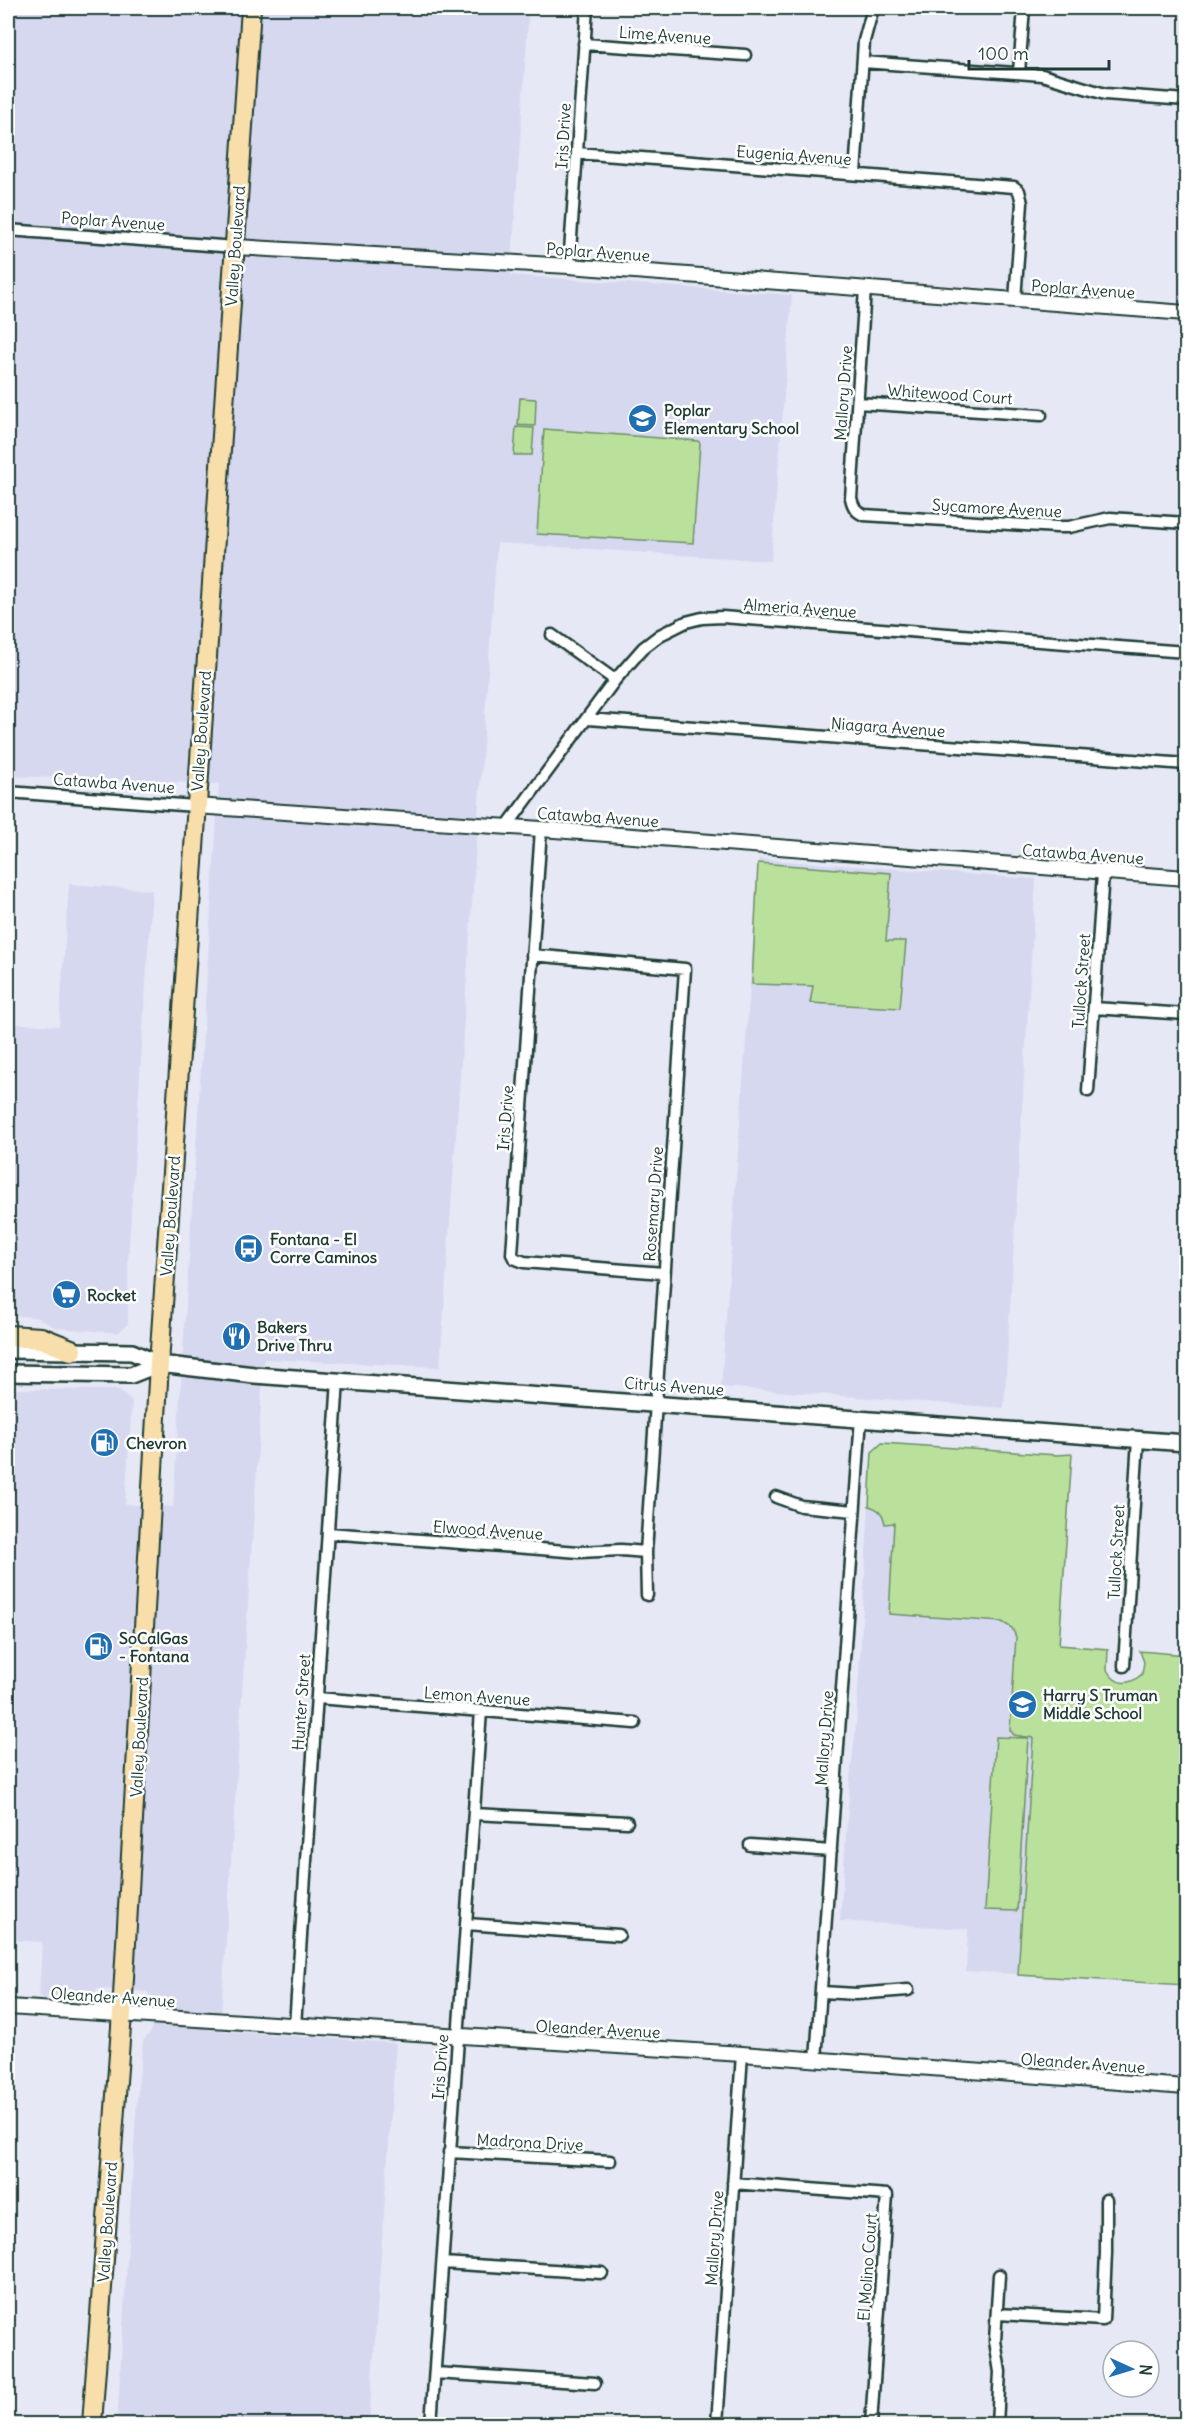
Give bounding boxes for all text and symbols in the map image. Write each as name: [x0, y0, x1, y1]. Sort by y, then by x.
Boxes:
street label: Lime Avenue: [618, 22, 712, 48]
scale bar: [969, 33, 1108, 71]
text: 100 m: [978, 42, 1029, 65]
street label: Iris Drive: [551, 103, 575, 169]
street label: Eugenia Avenue: [736, 141, 852, 169]
street label: Valley Boulevard: [221, 185, 249, 307]
street label: Poplar Avenue: [60, 207, 166, 235]
street label: Poplar Avenue: [545, 238, 651, 266]
street label: Poplar Avenue: [1030, 275, 1136, 303]
street label: Mallory Drive: [830, 345, 856, 441]
street label: Whitewood Court: [887, 380, 1014, 408]
place label: Poplar Elementary School: [664, 400, 799, 439]
school or university icon: Poplar Elementary School: [627, 403, 659, 435]
street label: Sycamore Avenue: [931, 495, 1063, 521]
street label: Almeria Avenue: [743, 594, 857, 622]
street label: Valley Boulevard: [187, 670, 215, 792]
street label: Niagara Avenue: [830, 713, 946, 741]
street label: Catawba Avenue: [52, 769, 176, 797]
street label: Catawba Avenue: [536, 803, 660, 831]
street label: Catawba Avenue: [1021, 840, 1145, 868]
street label: Tullock Street: [1068, 932, 1094, 1029]
street label: Iris Drive: [493, 1084, 517, 1152]
street label: Rosemary Drive: [639, 1146, 667, 1262]
street label: Valley Boulevard: [156, 1155, 184, 1277]
place label: Fontana - El Corre Caminos: [270, 1229, 377, 1267]
bus stop icon: Fontana - El Corre Caminos: [233, 1232, 265, 1264]
supermarket icon: Rocket: [50, 1279, 82, 1311]
place label: Rocket: [87, 1285, 137, 1305]
place label: Bakers Drive Thru: [257, 1317, 333, 1355]
restaurant icon: Bakers Drive Thru: [220, 1320, 252, 1352]
street label: Citrus Avenue: [623, 1373, 725, 1399]
fuel station icon: Chevron: [89, 1427, 121, 1459]
place label: Chevron: [126, 1433, 187, 1453]
street label: Tullock Street: [1104, 1503, 1129, 1600]
street label: Elwood Avenue: [432, 1516, 544, 1544]
place label: SoCalGas - Fontana: [119, 1628, 189, 1666]
fuel station icon: SoCalGas - Fontana: [82, 1631, 114, 1663]
street label: Hunter Street: [288, 1652, 314, 1751]
street label: Valley Boulevard: [126, 1676, 152, 1798]
street label: Lemon Avenue: [423, 1682, 531, 1710]
place label: Harry S Truman Middle School: [1043, 1685, 1158, 1723]
school or university icon: Harry S Truman Middle School: [1006, 1688, 1038, 1720]
street label: Mallory Drive: [811, 1690, 837, 1786]
street label: Oleander Avenue: [50, 1983, 176, 2011]
street label: Oleander Avenue: [535, 2016, 661, 2042]
street label: Iris Drive: [428, 2033, 452, 2101]
street label: Oleander Avenue: [1020, 2049, 1146, 2077]
street label: Madrona Drive: [476, 2129, 584, 2155]
street label: Valley Boulevard: [93, 2161, 121, 2283]
street label: Mallory Drive: [701, 2190, 727, 2286]
street label: El Molino Court: [853, 2212, 881, 2322]
north arrow: [1101, 2339, 1161, 2399]
text: N: [1136, 2364, 1156, 2376]

